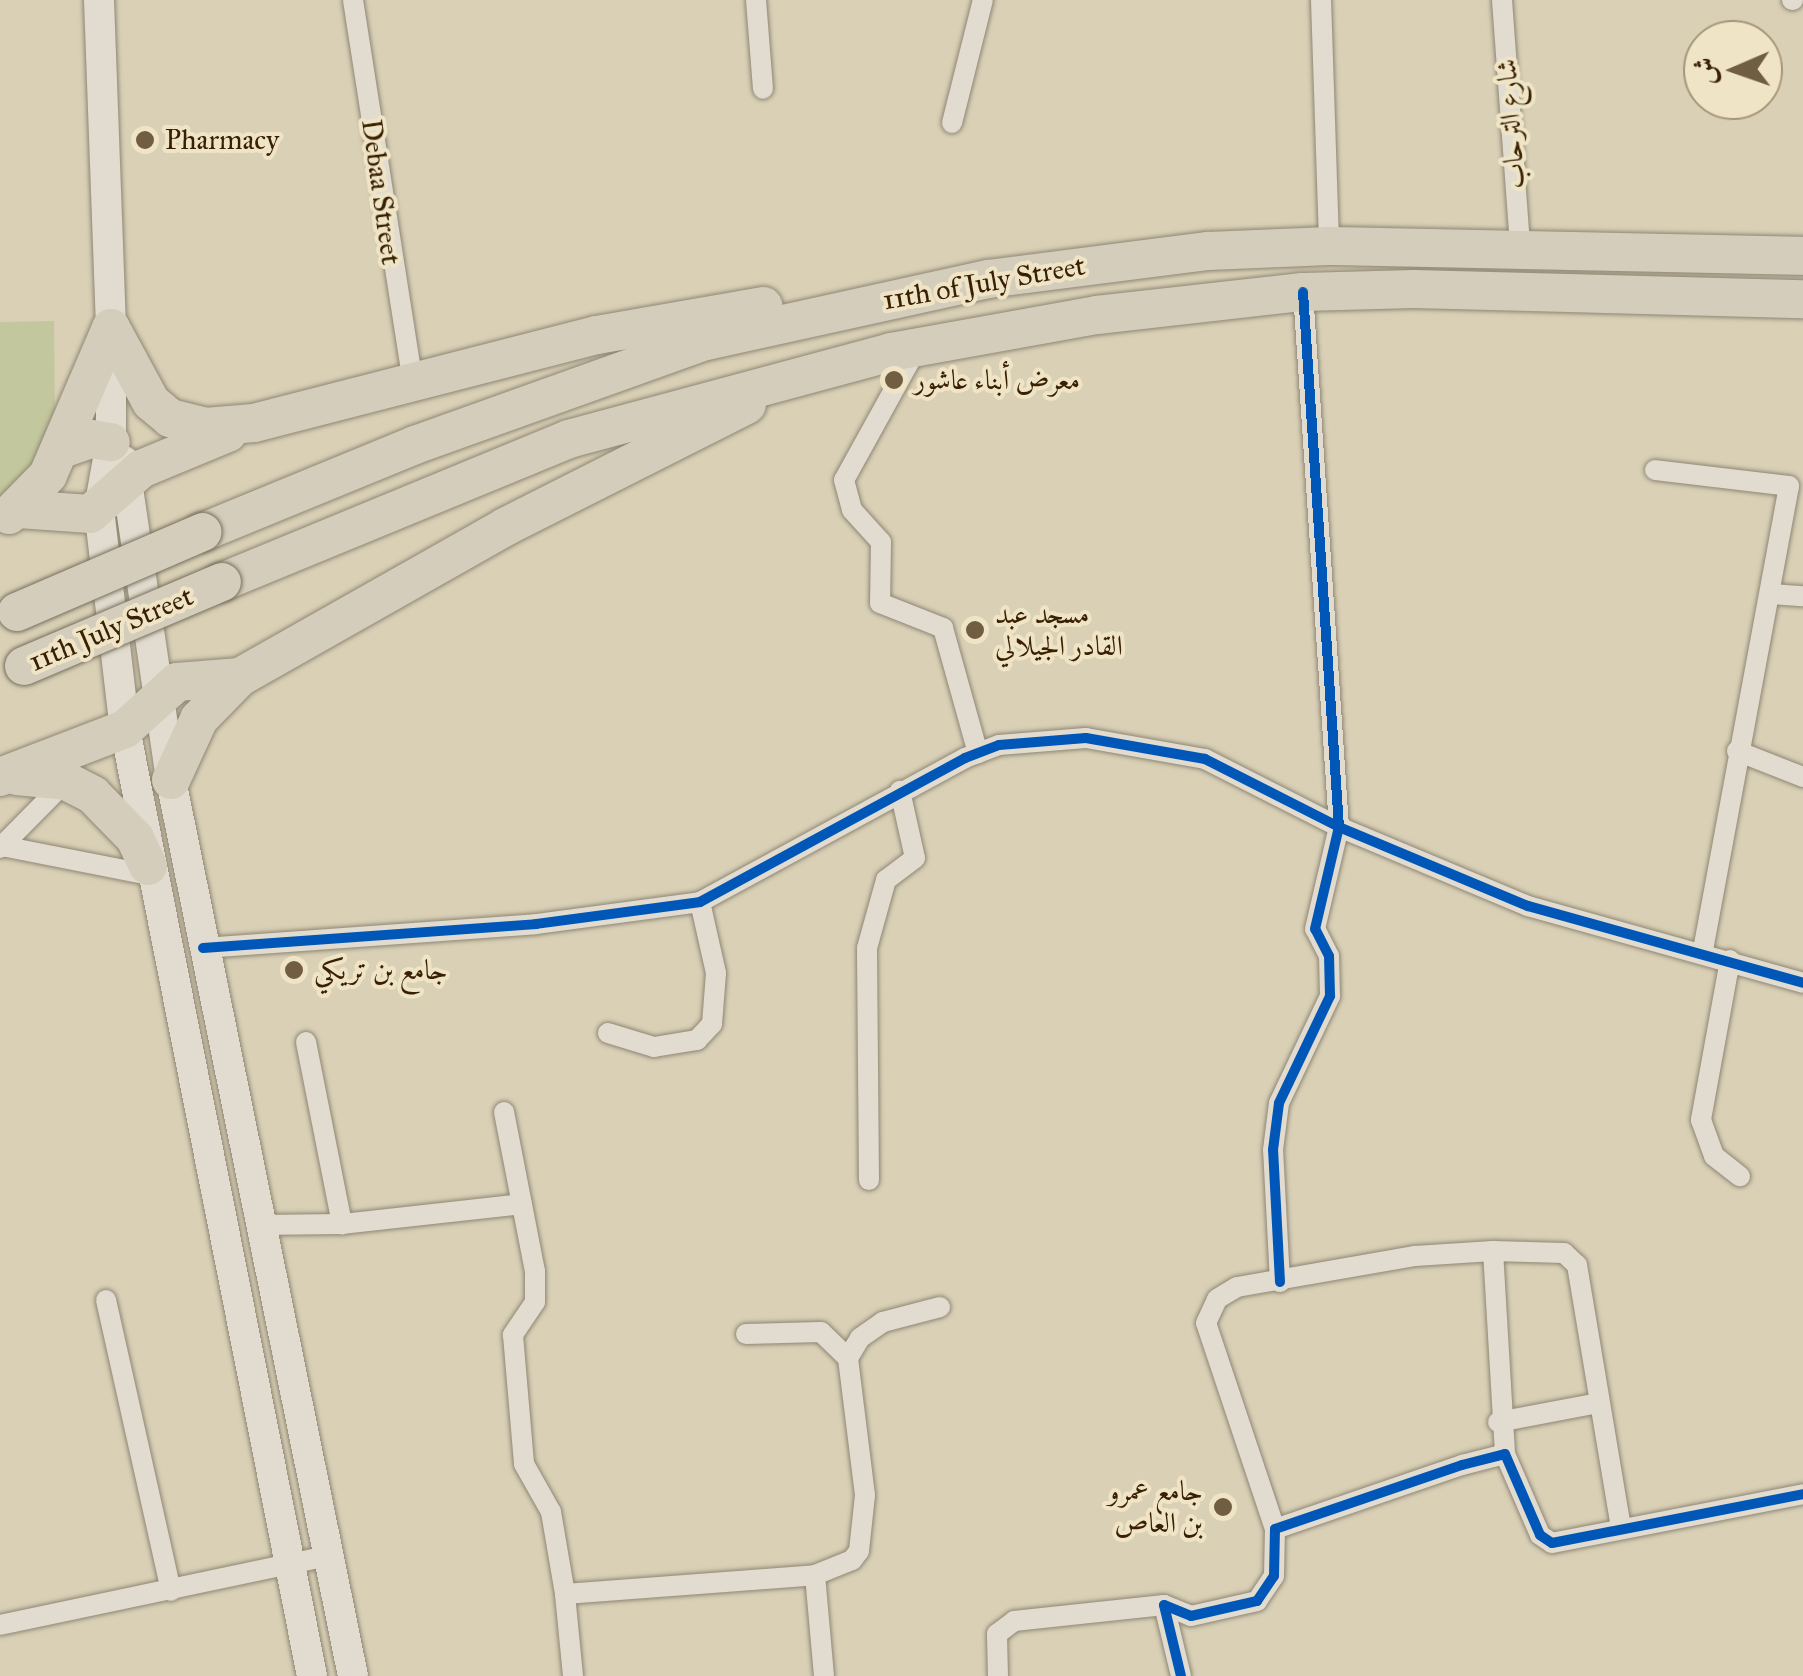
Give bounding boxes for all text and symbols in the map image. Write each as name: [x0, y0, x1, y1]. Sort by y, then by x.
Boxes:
north arrow: [1683, 20, 1783, 120]
text: ش: [1687, 57, 1722, 85]
street label: شارع الترحاب: [1490, 58, 1532, 190]
street label: Debaa Street: [354, 117, 408, 267]
place label: Pharmacy: [165, 123, 279, 157]
marker: Pharmacy: [134, 129, 156, 151]
street label: 11th of July Street: [880, 249, 1088, 317]
place label: معرض أبناء عاشور: [914, 363, 1080, 397]
marker: معرض أبناء عاشور: [883, 369, 905, 391]
street label: 11th July Street: [24, 579, 198, 679]
place label: مسجد عبد القادر الجيلالي: [995, 597, 1123, 663]
marker: مسجد عبد القادر الجيلالي: [964, 619, 986, 641]
place label: جامع بن تريكي: [314, 953, 448, 987]
marker: جامع بن تريكي: [283, 959, 305, 981]
place label: جامع عمرو بن العاص: [1108, 1474, 1203, 1540]
marker: جامع عمرو بن العاص: [1212, 1496, 1234, 1518]

